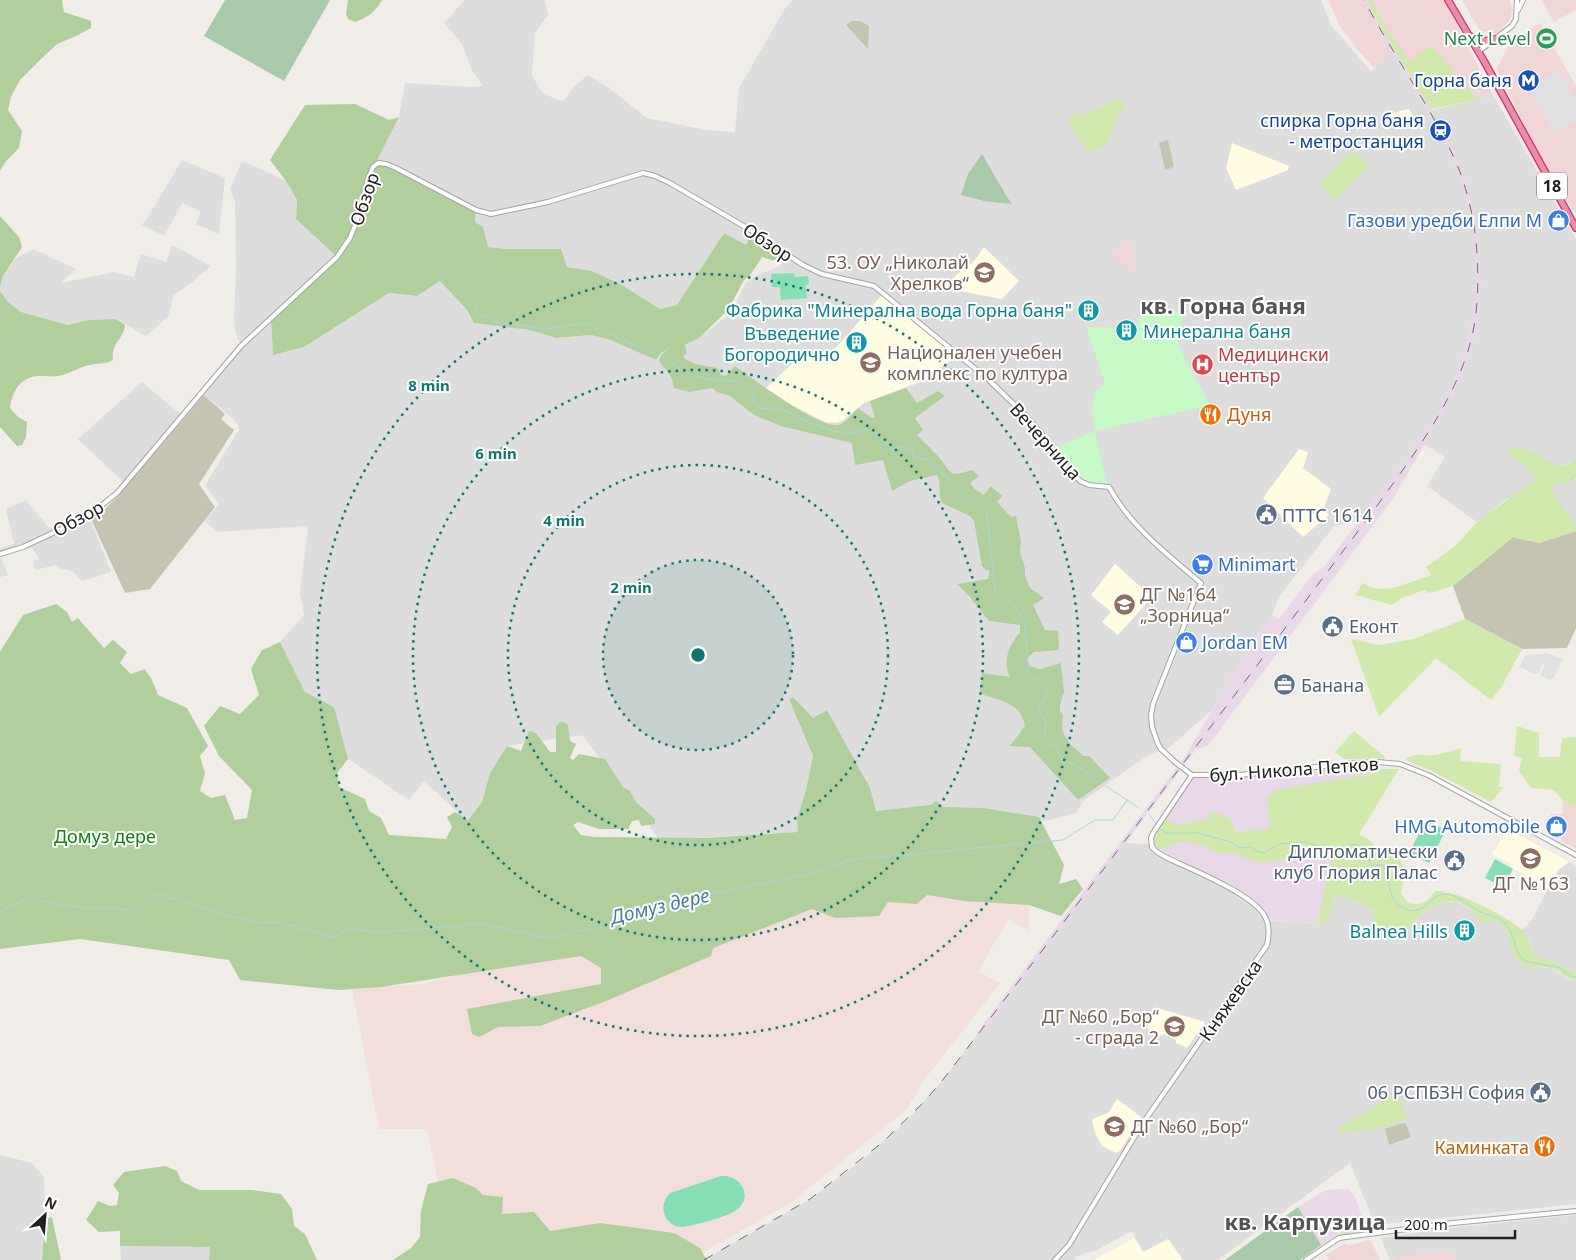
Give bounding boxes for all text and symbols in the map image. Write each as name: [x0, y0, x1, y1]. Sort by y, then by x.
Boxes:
place label: Next Level: [1444, 26, 1531, 50]
sports icon: Next Level: [1535, 26, 1559, 50]
place label: Горна баня: [1414, 68, 1512, 92]
metro station icon: Горна баня: [1516, 68, 1540, 92]
place label: спирка Горна баня - метростанция: [1260, 108, 1424, 153]
station icon: спирка Горна баня - метростанция: [1428, 118, 1452, 142]
street label: Обзор: [344, 169, 384, 229]
road number: 18: [1537, 172, 1567, 200]
place label: Газови уредби Елпи М: [1347, 208, 1542, 232]
shop icon: Газови уредби Елпи М: [1546, 208, 1570, 232]
street label: Обзор: [738, 217, 798, 267]
place label: 53. ОУ „Николай Хрелков“: [826, 250, 970, 295]
school or university icon: 53. ОУ „Николай Хрелков“: [973, 260, 997, 284]
district label: кв. Горна баня: [1140, 290, 1306, 320]
place label: Фабрика "Минерална вода Горна баня": [726, 298, 1072, 322]
building icon: Фабрика "Минерална вода Горна баня": [1076, 298, 1100, 322]
building icon: Минерална баня: [1115, 319, 1139, 343]
place label: Минерална баня: [1143, 319, 1291, 343]
place label: Въведение Богородично: [724, 321, 840, 366]
building icon: Въведение Богородично: [844, 331, 868, 355]
place label: Национален учебен комплекс по култура: [887, 340, 1068, 385]
place label: Медицински център: [1218, 342, 1329, 387]
school or university icon: Национален учебен комплекс по култура: [859, 350, 883, 374]
hospital icon: Медицински център: [1190, 352, 1214, 376]
text: 8 min: [408, 375, 450, 395]
street label: Вечерница: [1005, 397, 1087, 485]
restaurant icon: Дуня: [1199, 402, 1223, 426]
place label: Дуня: [1227, 402, 1271, 426]
text: 6 min: [475, 443, 517, 463]
street label: Обзор: [48, 494, 108, 542]
public building icon: ПТТС 1614: [1254, 503, 1278, 527]
place label: ПТТС 1614: [1282, 503, 1373, 527]
text: 4 min: [543, 510, 585, 530]
supermarket icon: Minimart: [1190, 552, 1214, 576]
place label: Minimart: [1218, 552, 1296, 576]
text: 2 min: [610, 577, 652, 597]
place label: ДГ №164 „Зорница“: [1140, 582, 1230, 627]
school or university icon: ДГ №164 „Зорница“: [1112, 592, 1136, 616]
public building icon: Еконт: [1321, 614, 1345, 638]
place label: Еконт: [1349, 614, 1399, 638]
shop icon: Jordan EM: [1174, 630, 1198, 654]
place label: Jordan EM: [1200, 630, 1288, 654]
centre of rings: [689, 646, 707, 664]
office icon: Банана: [1273, 673, 1297, 697]
place label: Банана: [1301, 673, 1364, 697]
street label: бул. Никола Петков: [1209, 751, 1379, 787]
place label: HMG Automobile: [1394, 814, 1540, 838]
shop icon: HMG Automobile: [1544, 814, 1568, 838]
park label: Домуз дере: [54, 824, 156, 848]
place label: Дипломатически клуб Глория Палас: [1274, 839, 1438, 884]
school or university icon: ДГ №163: [1519, 846, 1543, 870]
public building icon: Дипломатически клуб Глория Палас: [1442, 849, 1466, 873]
place label: ДГ №163: [1493, 871, 1569, 895]
water label: Домуз дере: [606, 882, 712, 930]
place label: Balnea Hills: [1350, 919, 1448, 943]
building icon: Balnea Hills: [1452, 919, 1476, 943]
street label: Княжевска: [1193, 955, 1267, 1045]
place label: ДГ №60 „Бор“ - сграда 2: [1042, 1004, 1160, 1049]
school or university icon: ДГ №60 „Бор“ - сграда 2: [1163, 1014, 1187, 1038]
place label: 06 РСПБЗН София: [1368, 1080, 1525, 1104]
public building icon: 06 РСПБЗН София: [1529, 1080, 1553, 1104]
school or university icon: ДГ №60 „Бор“: [1103, 1114, 1127, 1138]
place label: ДГ №60 „Бор“: [1131, 1114, 1249, 1138]
place label: Каминката: [1434, 1135, 1529, 1159]
restaurant icon: Каминката: [1533, 1135, 1557, 1159]
north arrow: [20, 1190, 70, 1240]
text: N: [42, 1192, 60, 1214]
district label: кв. Карпузица: [1224, 1206, 1386, 1236]
scale bar: [1396, 1208, 1515, 1240]
text: 200 m: [1404, 1214, 1448, 1234]

